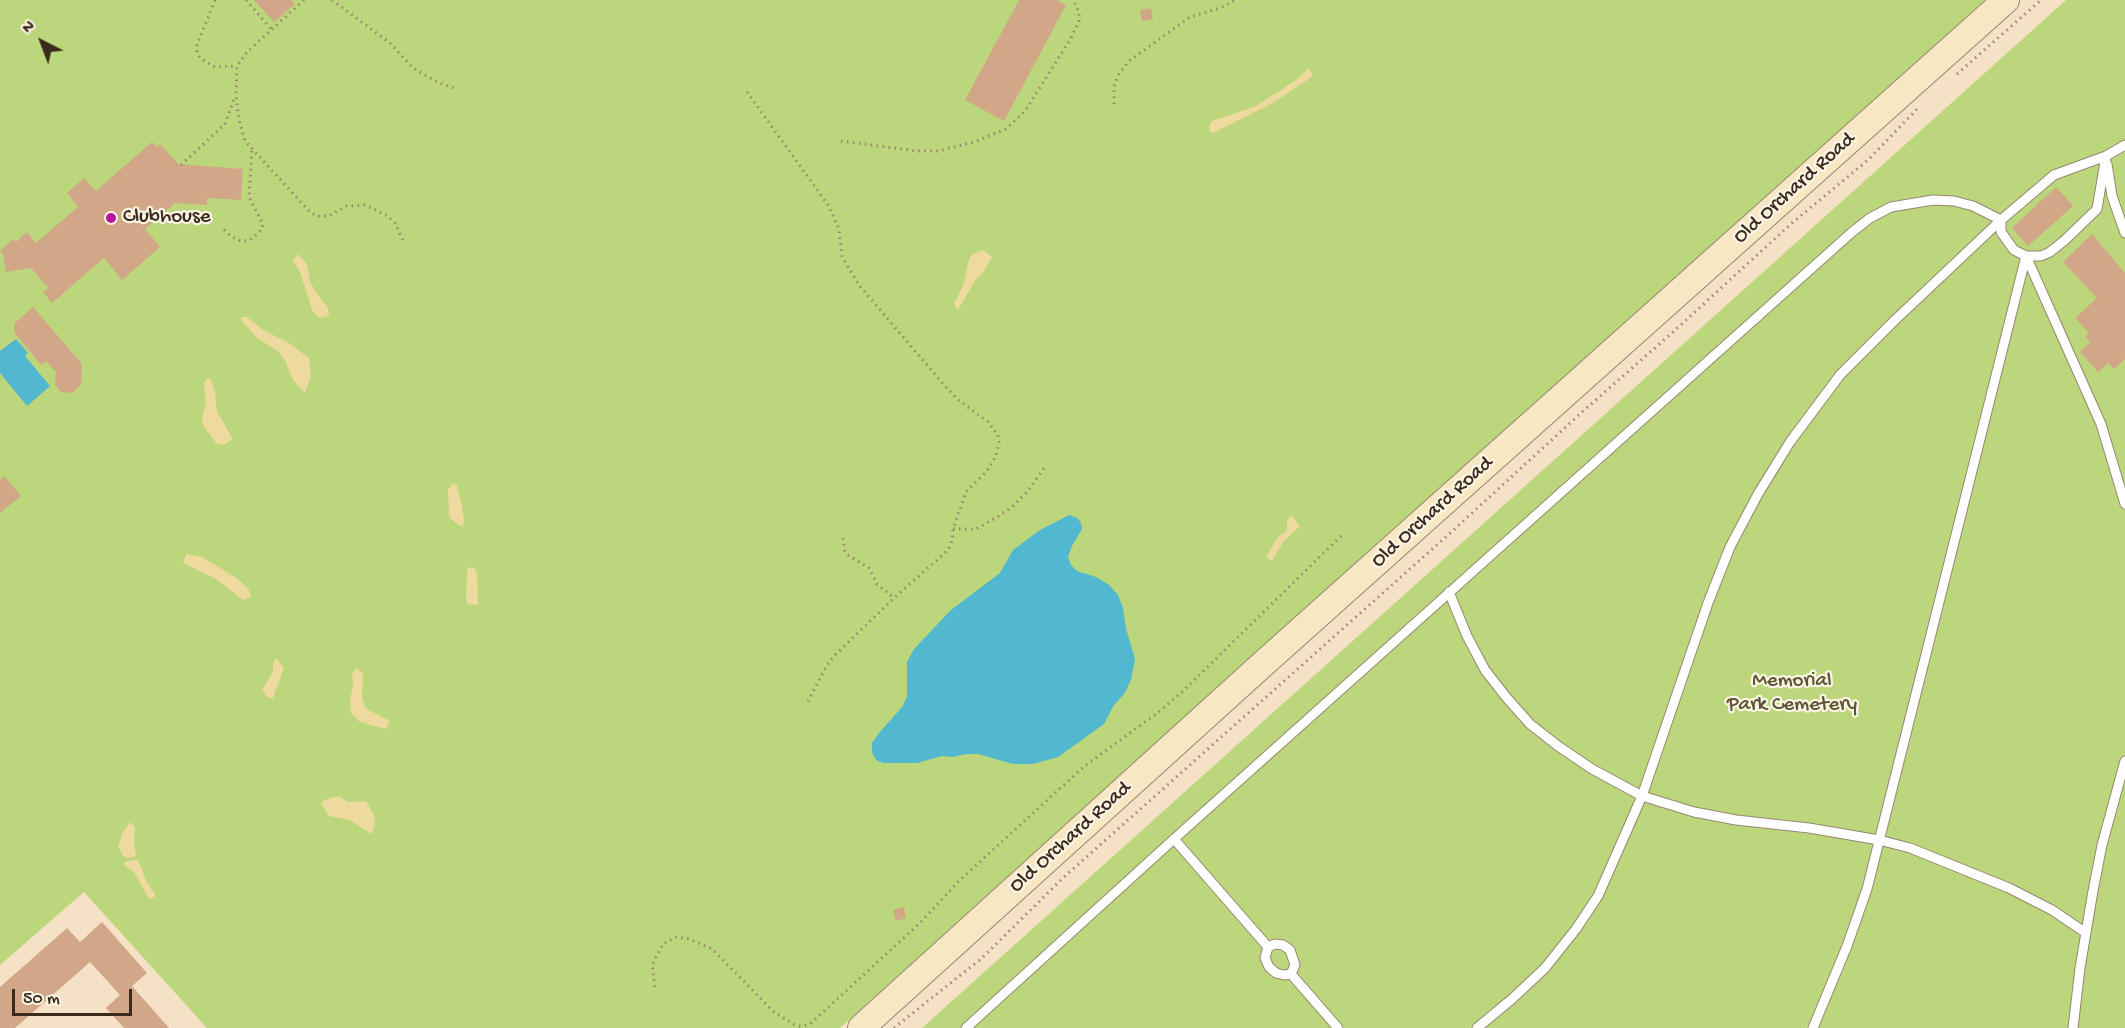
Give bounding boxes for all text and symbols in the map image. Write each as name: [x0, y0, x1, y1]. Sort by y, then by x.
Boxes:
north arrow: [12, 12, 72, 72]
text: N: [19, 18, 40, 39]
street label: Old Orchard Road: [1729, 128, 1861, 250]
place label: Clubhouse: [123, 205, 211, 231]
marker: Clubhouse: [104, 211, 118, 225]
street label: Old Orchard Road: [1367, 452, 1499, 574]
park label: Memorial Park Cemetery: [1727, 669, 1857, 719]
street label: Old Orchard Road: [1005, 777, 1137, 899]
scale bar: [15, 977, 135, 1015]
text: 50 m: [23, 989, 60, 1010]

